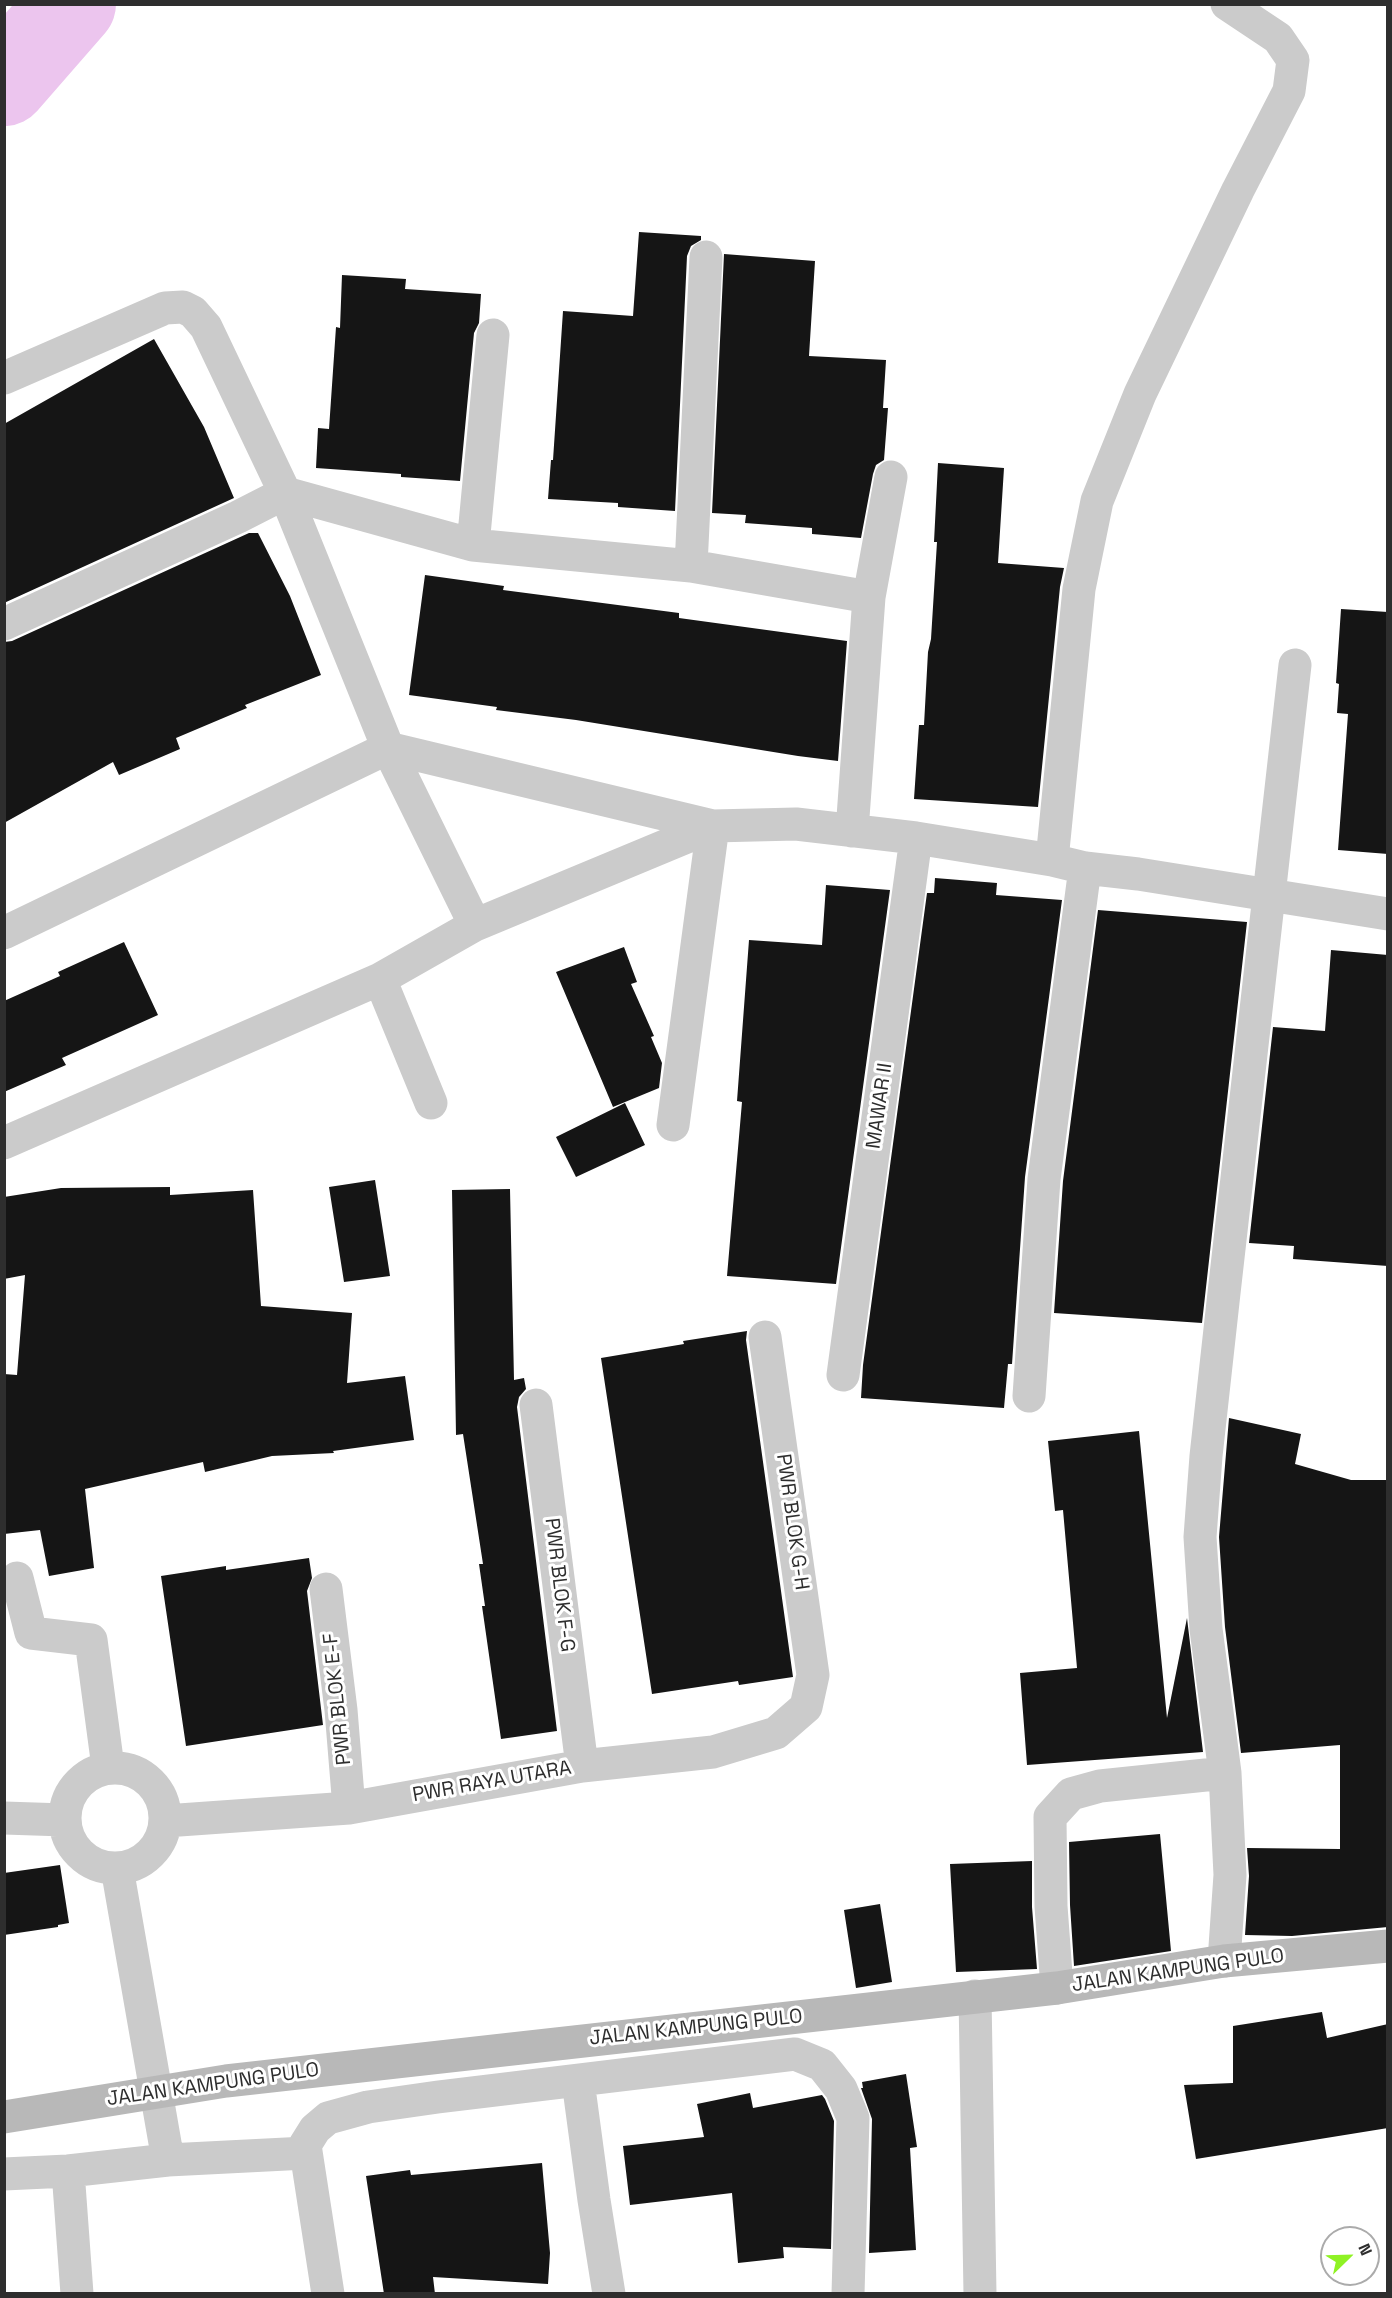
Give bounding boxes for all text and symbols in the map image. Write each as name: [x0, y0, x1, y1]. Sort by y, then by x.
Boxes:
street label: MAWAR II: [862, 1062, 898, 1150]
street label: PWR BLOK G-H: [771, 1452, 813, 1592]
street label: PWR BLOK F-G: [539, 1517, 579, 1653]
street label: PWR BLOK E-F: [319, 1632, 357, 1766]
street label: PWR RAYA UTARA: [411, 1756, 573, 1808]
street label: JALAN KAMPUNG PULO: [1070, 1944, 1286, 1998]
street label: JALAN KAMPUNG PULO: [588, 2005, 804, 2051]
street label: JALAN KAMPUNG PULO: [105, 2058, 321, 2112]
north arrow: [1320, 2226, 1380, 2286]
text: N: [1353, 2241, 1377, 2259]

